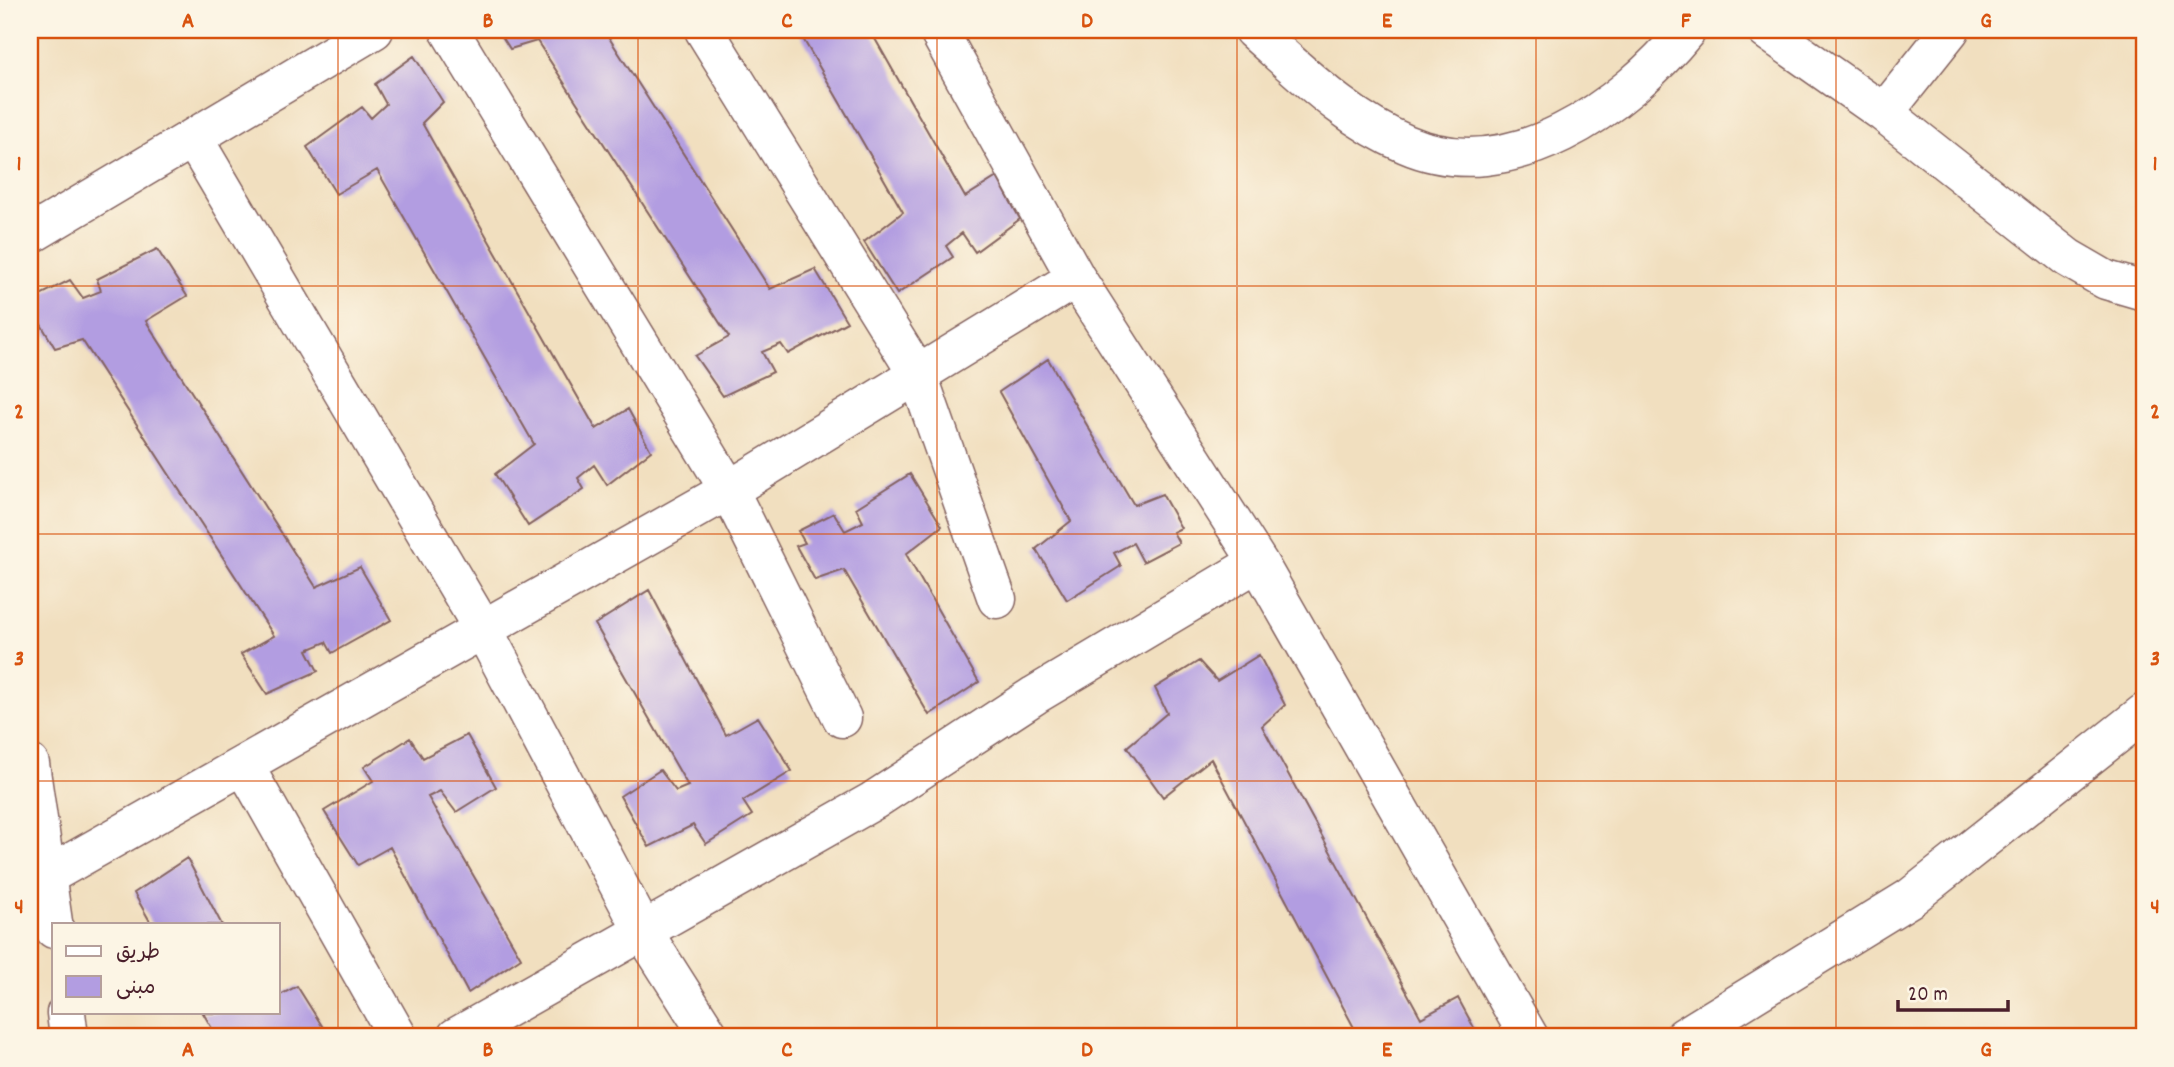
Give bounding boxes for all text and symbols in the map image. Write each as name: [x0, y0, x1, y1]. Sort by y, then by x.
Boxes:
text: A: [182, 6, 194, 39]
text: B: [483, 6, 494, 39]
text: C: [781, 6, 793, 39]
text: D: [1081, 6, 1093, 39]
text: E: [1382, 6, 1393, 39]
text: F: [1681, 6, 1692, 39]
text: G: [1980, 6, 1992, 39]
text: 1: [16, 149, 22, 182]
text: 1: [2152, 149, 2158, 182]
text: 2: [14, 397, 24, 430]
text: 2: [2150, 397, 2160, 430]
text: 3: [14, 644, 24, 677]
text: 3: [2150, 644, 2160, 677]
text: 4: [14, 892, 24, 925]
text: 4: [2150, 892, 2160, 925]
legend: [52, 923, 280, 1014]
text: طريق: [116, 939, 160, 969]
scale bar: [1898, 969, 2008, 1013]
text: مبنى: [116, 974, 155, 1004]
text: 20 m: [1908, 981, 1948, 1011]
text: A: [182, 1035, 194, 1067]
text: B: [483, 1035, 494, 1067]
text: C: [781, 1035, 793, 1067]
text: D: [1081, 1035, 1093, 1067]
text: E: [1382, 1035, 1393, 1067]
text: F: [1681, 1035, 1692, 1067]
text: G: [1980, 1035, 1992, 1067]

